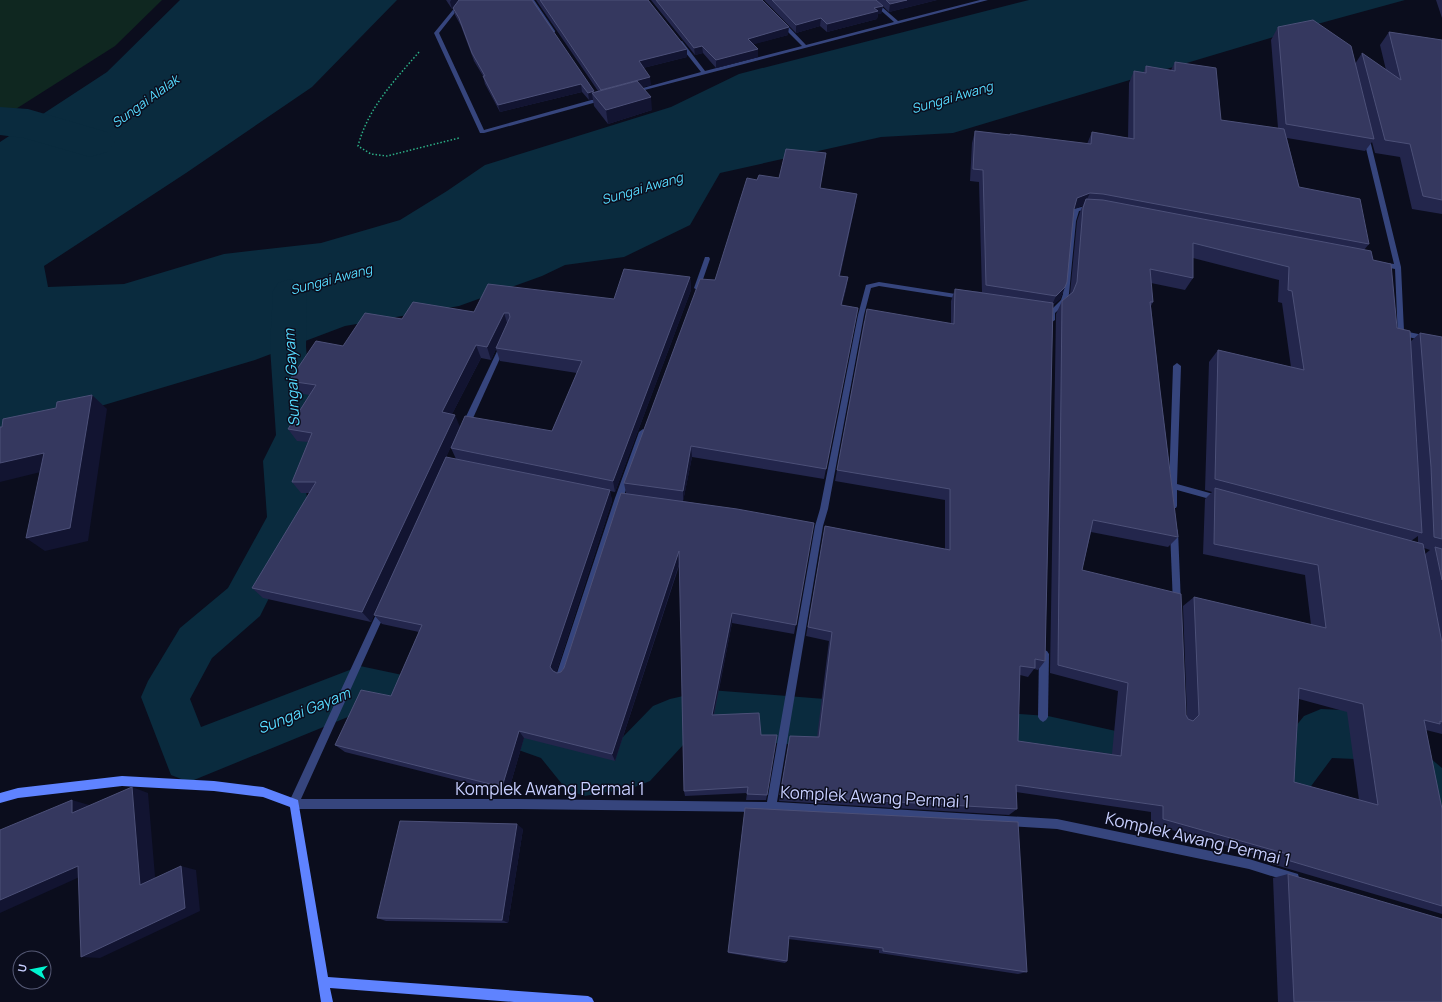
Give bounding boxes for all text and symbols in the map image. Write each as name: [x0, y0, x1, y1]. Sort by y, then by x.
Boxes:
water label: Sungai Alalak: [108, 69, 184, 132]
water label: Sungai Awang: [909, 76, 996, 117]
water label: Sungai Awang: [599, 167, 686, 208]
water label: Sungai Awang: [288, 259, 375, 299]
water label: Sungai Gayam: [278, 327, 305, 427]
water label: Sungai Gayam: [254, 682, 354, 739]
street label: Komplek Awang Permai 1: [455, 777, 645, 800]
street label: Komplek Awang Permai 1: [780, 780, 970, 813]
street label: Komplek Awang Permai 1: [1103, 806, 1293, 871]
north arrow: [12, 950, 52, 990]
text: U: [14, 963, 30, 973]

